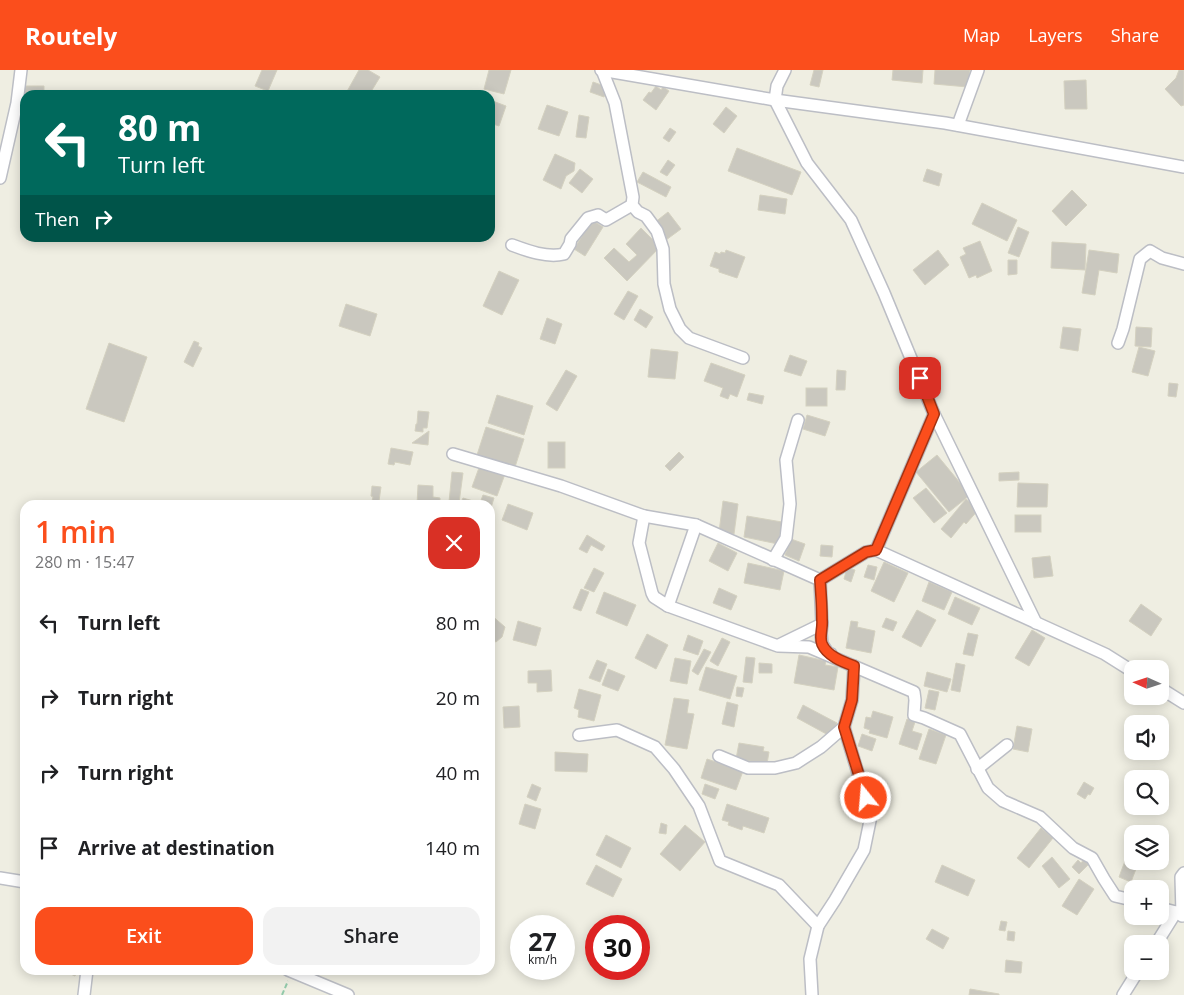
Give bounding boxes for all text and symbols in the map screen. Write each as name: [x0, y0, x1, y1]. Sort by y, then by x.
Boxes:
text: Routely: [25, 19, 117, 52]
text: Map: [963, 23, 1000, 47]
text: Layers: [1028, 23, 1083, 47]
text: Share: [1111, 23, 1159, 47]
text: 80 m: [118, 104, 201, 151]
icon: left: [35, 110, 100, 175]
text: Turn left: [118, 149, 205, 179]
icon: right: [89, 205, 117, 233]
text: Then: [35, 206, 79, 232]
pin: [899, 357, 941, 399]
icon: arrive: [906, 364, 934, 392]
text: 1 min: [35, 511, 116, 552]
button: close: [428, 517, 480, 569]
text: 280 m · 15:47: [35, 551, 135, 573]
icon: left: [35, 609, 63, 637]
text: Turn left: [78, 610, 160, 636]
text: 80 m: [436, 610, 480, 636]
north arrow: [1124, 660, 1169, 705]
map controls: [1124, 660, 1169, 980]
icon: right: [35, 684, 63, 712]
text: Turn right: [78, 685, 173, 711]
text: 20 m: [436, 685, 480, 711]
button: sound: [1124, 715, 1169, 760]
icon: right: [35, 759, 63, 787]
text: Turn right: [78, 760, 173, 786]
text: 40 m: [436, 760, 480, 786]
button: search: [1124, 770, 1169, 815]
position arrow: [839, 771, 891, 823]
button: layers: [1124, 825, 1169, 870]
icon: arrive: [35, 834, 63, 862]
text: Arrive at destination: [78, 835, 275, 861]
text: 140 m: [425, 835, 480, 861]
button: +: [1124, 880, 1169, 925]
button: Exit: [35, 907, 253, 965]
button: Share: [263, 907, 480, 965]
speed limit sign: 30: [585, 915, 650, 980]
text: 27: [528, 924, 557, 958]
button: −: [1124, 935, 1169, 980]
text: km/h: [528, 951, 557, 968]

